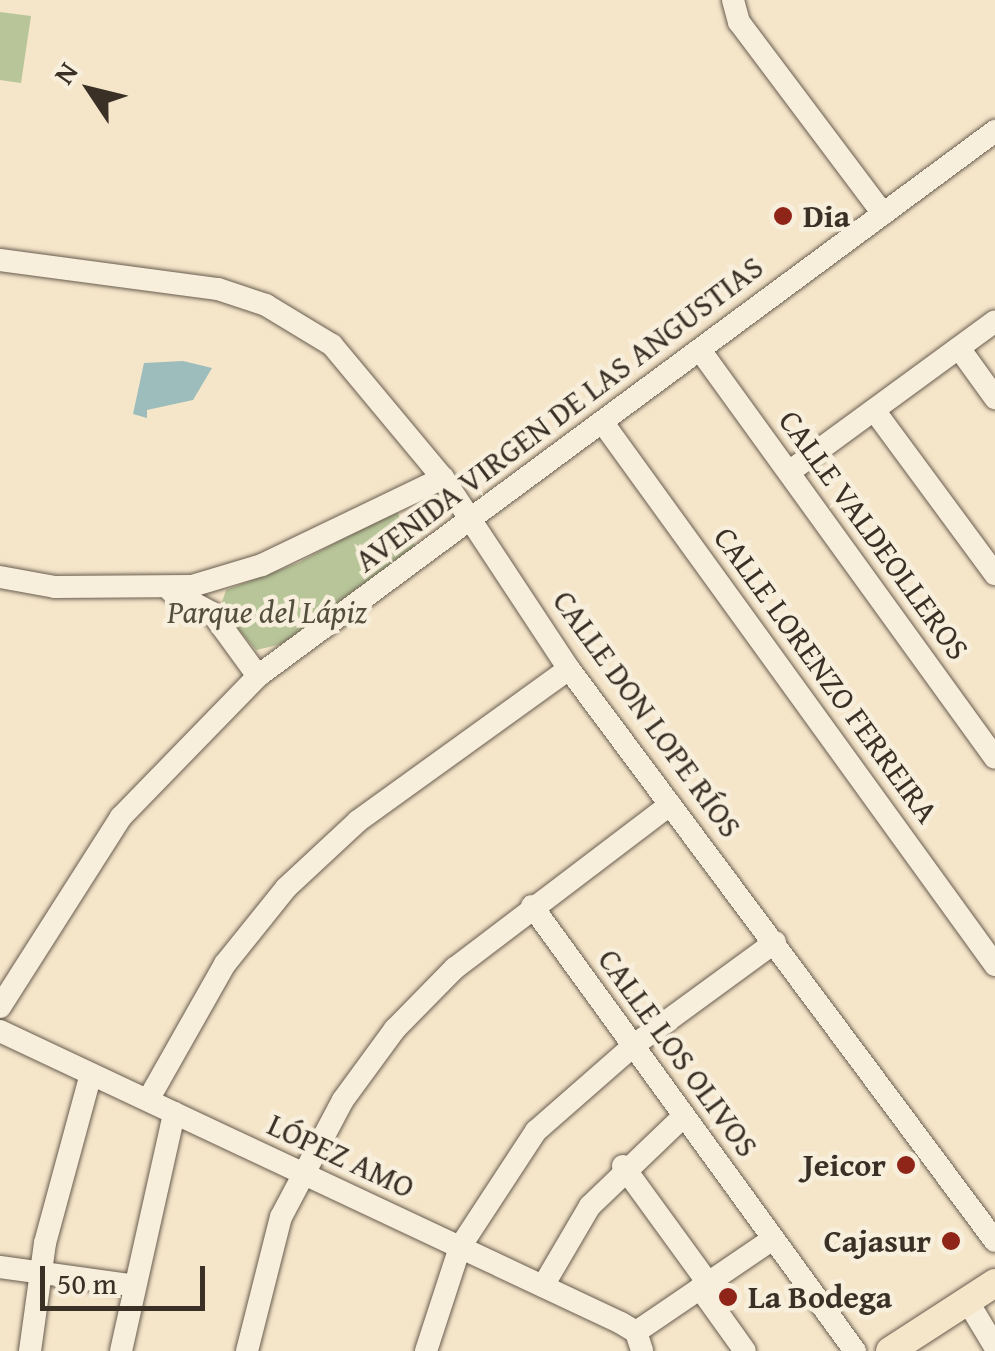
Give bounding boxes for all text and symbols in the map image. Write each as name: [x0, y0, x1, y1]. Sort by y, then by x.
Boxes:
north arrow: [40, 40, 140, 140]
text: N: [43, 53, 87, 92]
place label: Dia: [803, 197, 850, 235]
marker: Dia: [772, 205, 794, 227]
street label: AVENIDA VIRGEN DE LAS ANGUSTIAS: [347, 248, 771, 580]
street label: CALLE VALDEOLLEROS: [771, 403, 977, 667]
street label: CALLE LORENZO FERREIRA: [706, 519, 946, 831]
street label: CALLE DON LOPE RÍOS: [544, 583, 750, 845]
park label: Parque del Lápiz: [167, 593, 367, 631]
street label: CALLE LOS OLIVOS: [590, 942, 766, 1164]
street label: LÓPEZ AMO: [262, 1105, 420, 1207]
place label: Jeicor: [803, 1146, 886, 1184]
marker: Jeicor: [895, 1154, 917, 1176]
place label: Cajasur: [824, 1222, 931, 1260]
marker: Cajasur: [940, 1230, 962, 1252]
scale bar: [45, 1246, 210, 1308]
text: 50 m: [57, 1261, 117, 1305]
place label: La Bodega: [748, 1278, 892, 1316]
marker: La Bodega: [717, 1286, 739, 1308]

